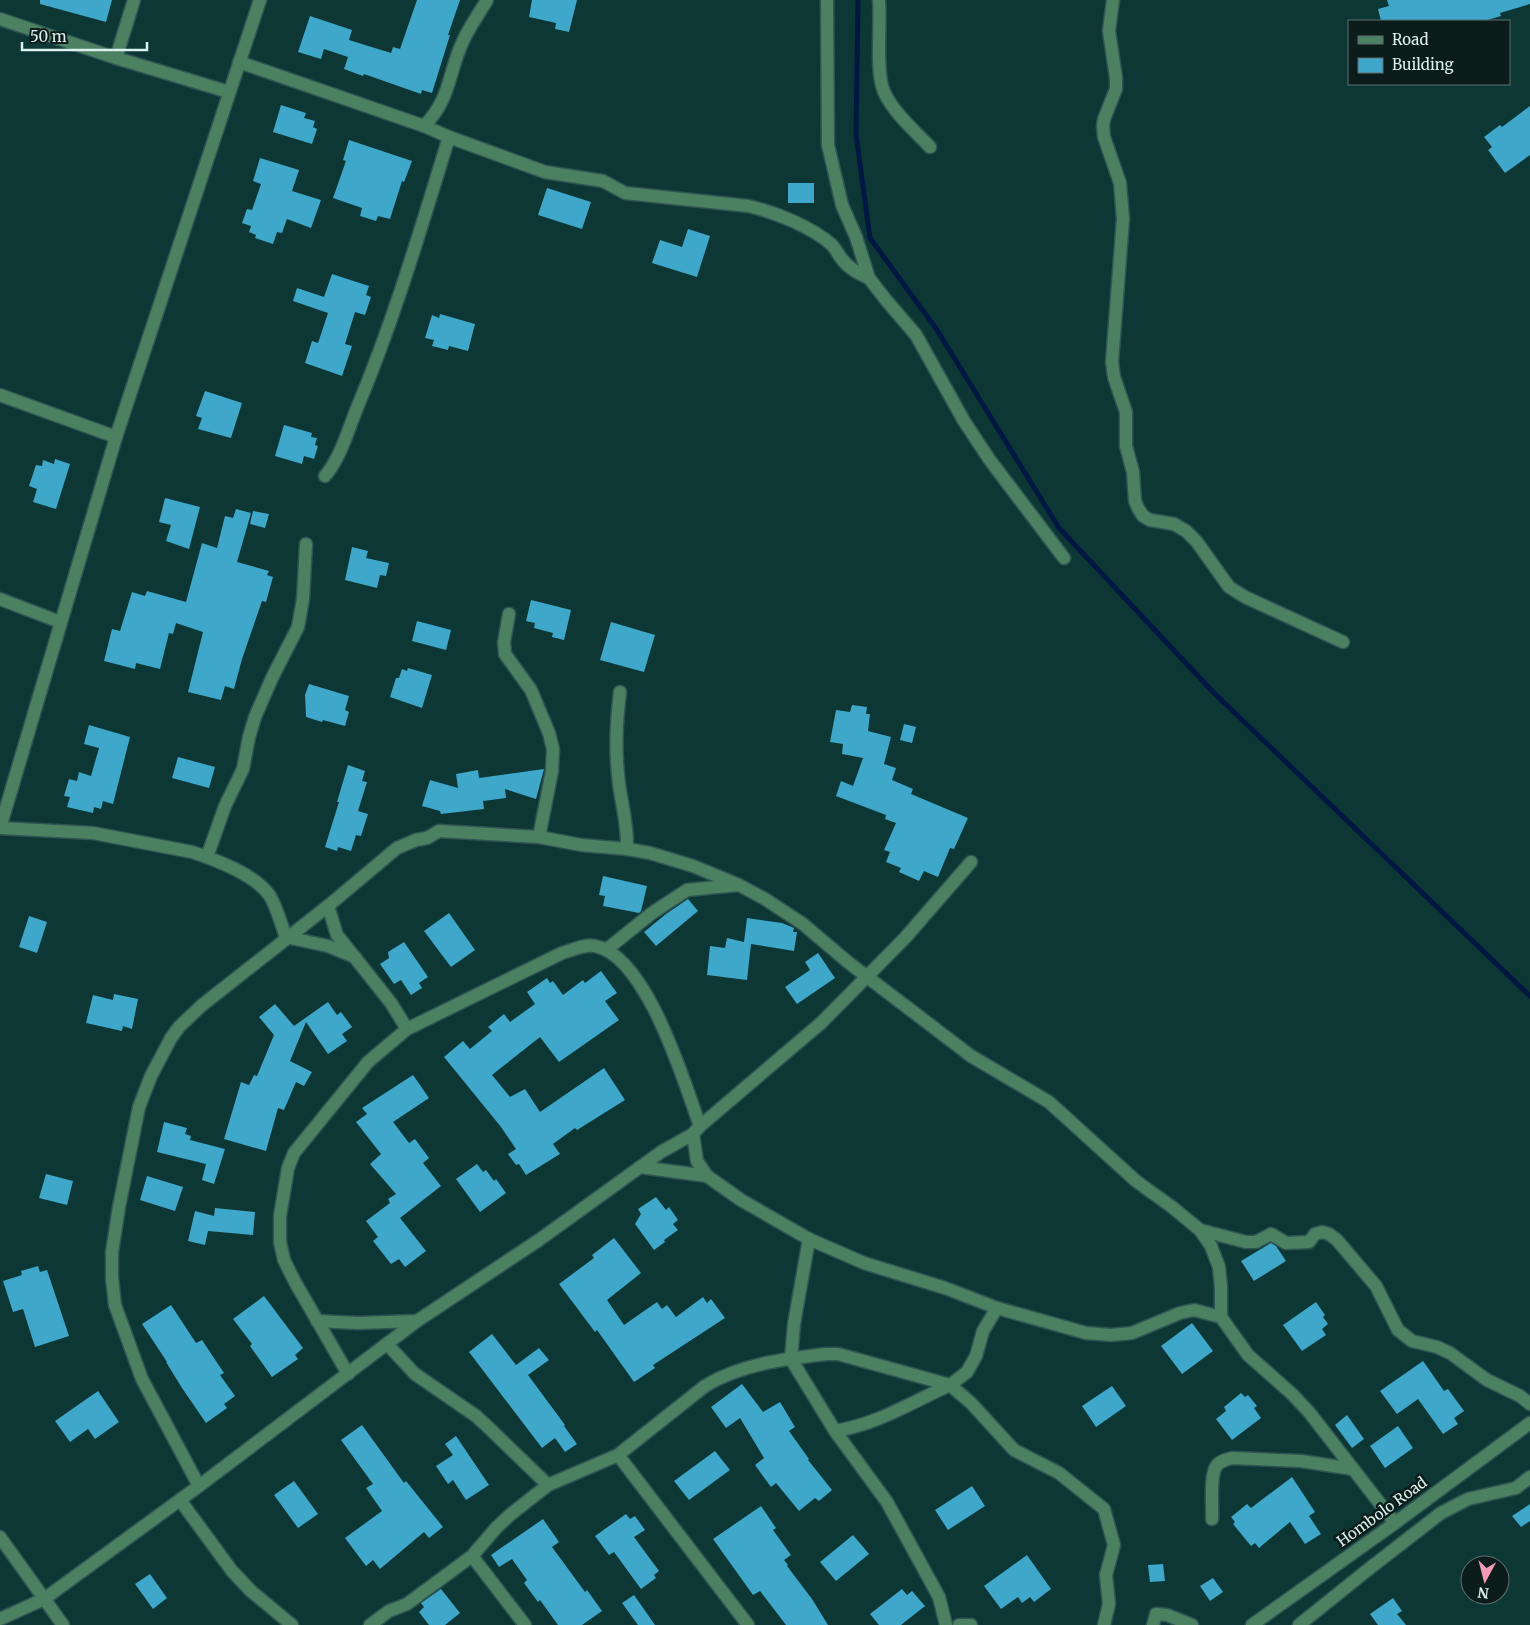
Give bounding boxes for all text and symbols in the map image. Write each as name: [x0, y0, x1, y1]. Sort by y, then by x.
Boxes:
scale bar: [22, 20, 148, 52]
legend: [1348, 20, 1510, 85]
text: 50 m: [30, 27, 67, 46]
text: Road: [1392, 30, 1428, 49]
text: Building: [1392, 55, 1454, 74]
street label: Hombolo Road: [1333, 1473, 1430, 1551]
north arrow: [1460, 1555, 1510, 1605]
text: N: [1477, 1583, 1490, 1603]

